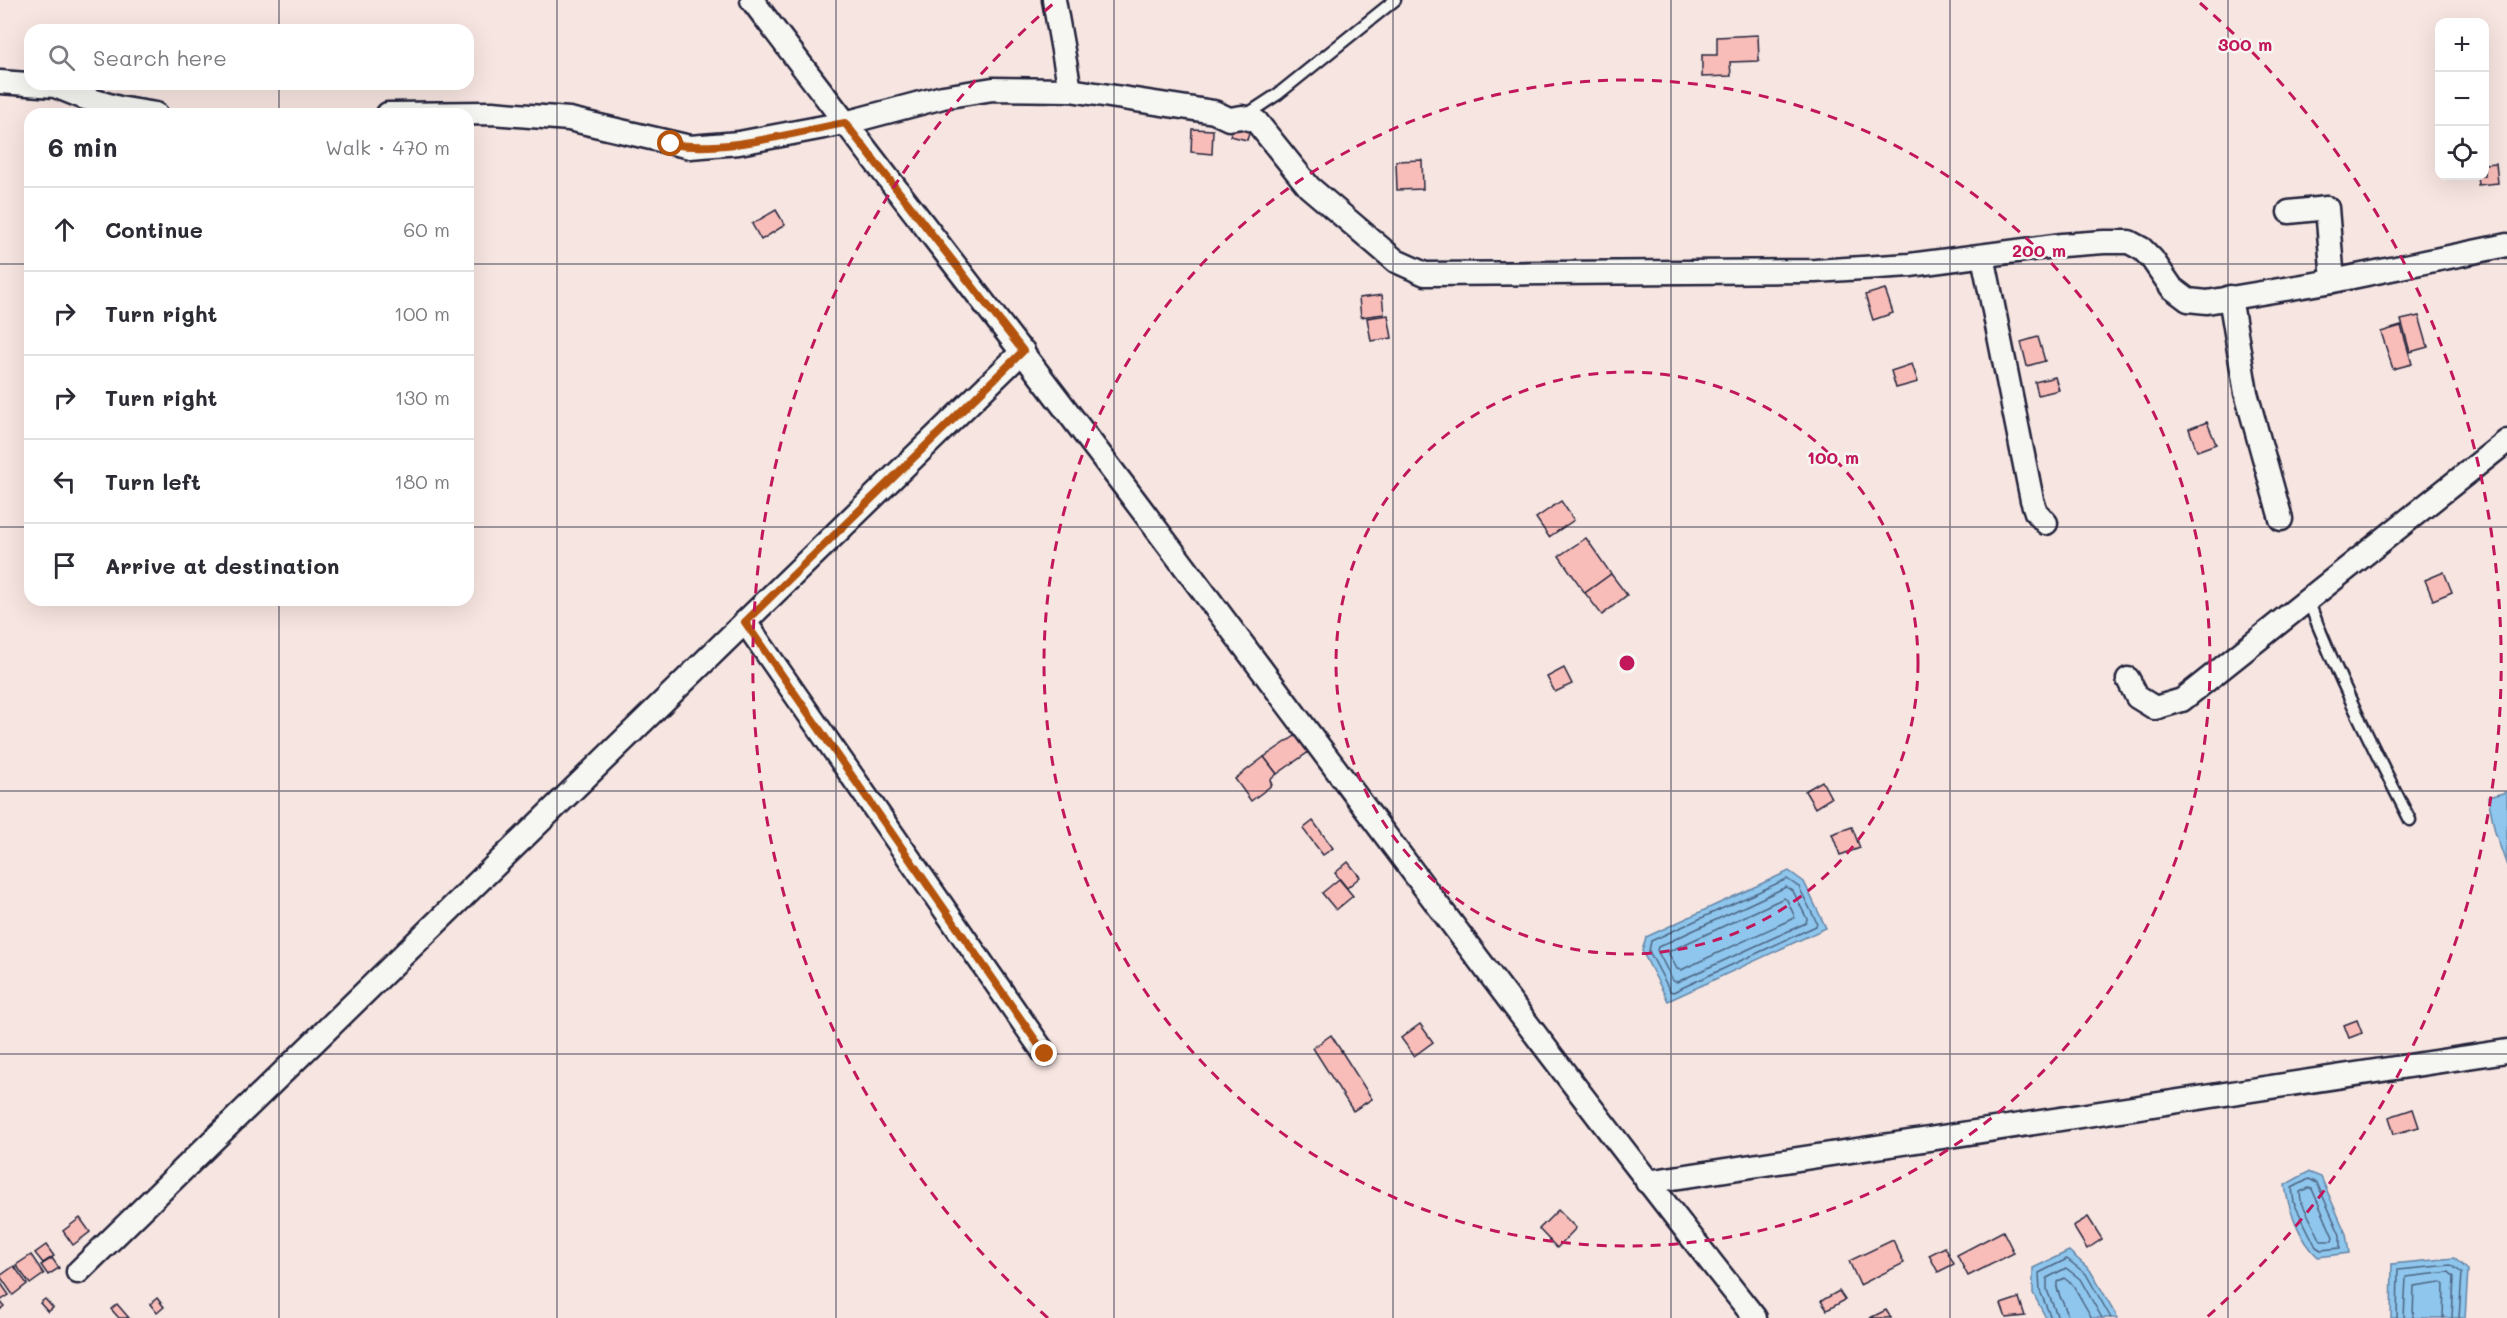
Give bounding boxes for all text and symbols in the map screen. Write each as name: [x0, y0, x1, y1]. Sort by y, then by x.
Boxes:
map controls: [2435, 18, 2489, 180]
button: +: [2435, 18, 2489, 72]
search box: [24, 24, 474, 90]
text: 300 m: [2218, 32, 2272, 56]
icon: search: [45, 41, 78, 74]
text: Search here: [93, 43, 227, 72]
button: −: [2435, 72, 2489, 126]
button: locate: [2435, 126, 2489, 180]
text: 6 min: [48, 130, 117, 164]
route start: [657, 130, 683, 156]
text: Walk · 470 m: [325, 134, 450, 160]
icon: ahead: [48, 213, 81, 246]
text: Continue: [105, 215, 203, 244]
text: 60 m: [403, 216, 450, 242]
text: 200 m: [2012, 238, 2066, 262]
icon: right: [48, 297, 81, 330]
text: Turn right: [105, 299, 217, 328]
text: 100 m: [394, 300, 450, 326]
icon: right: [48, 381, 81, 414]
text: Turn right: [105, 383, 217, 412]
text: 130 m: [395, 384, 450, 410]
text: 100 m: [1807, 445, 1859, 469]
icon: left: [48, 465, 81, 498]
text: Turn left: [105, 467, 201, 496]
text: 180 m: [394, 468, 450, 494]
icon: arrive: [48, 549, 81, 582]
text: Arrive at destination: [105, 551, 340, 580]
centre of rings: [1617, 653, 1637, 673]
route end: [1031, 1040, 1057, 1066]

